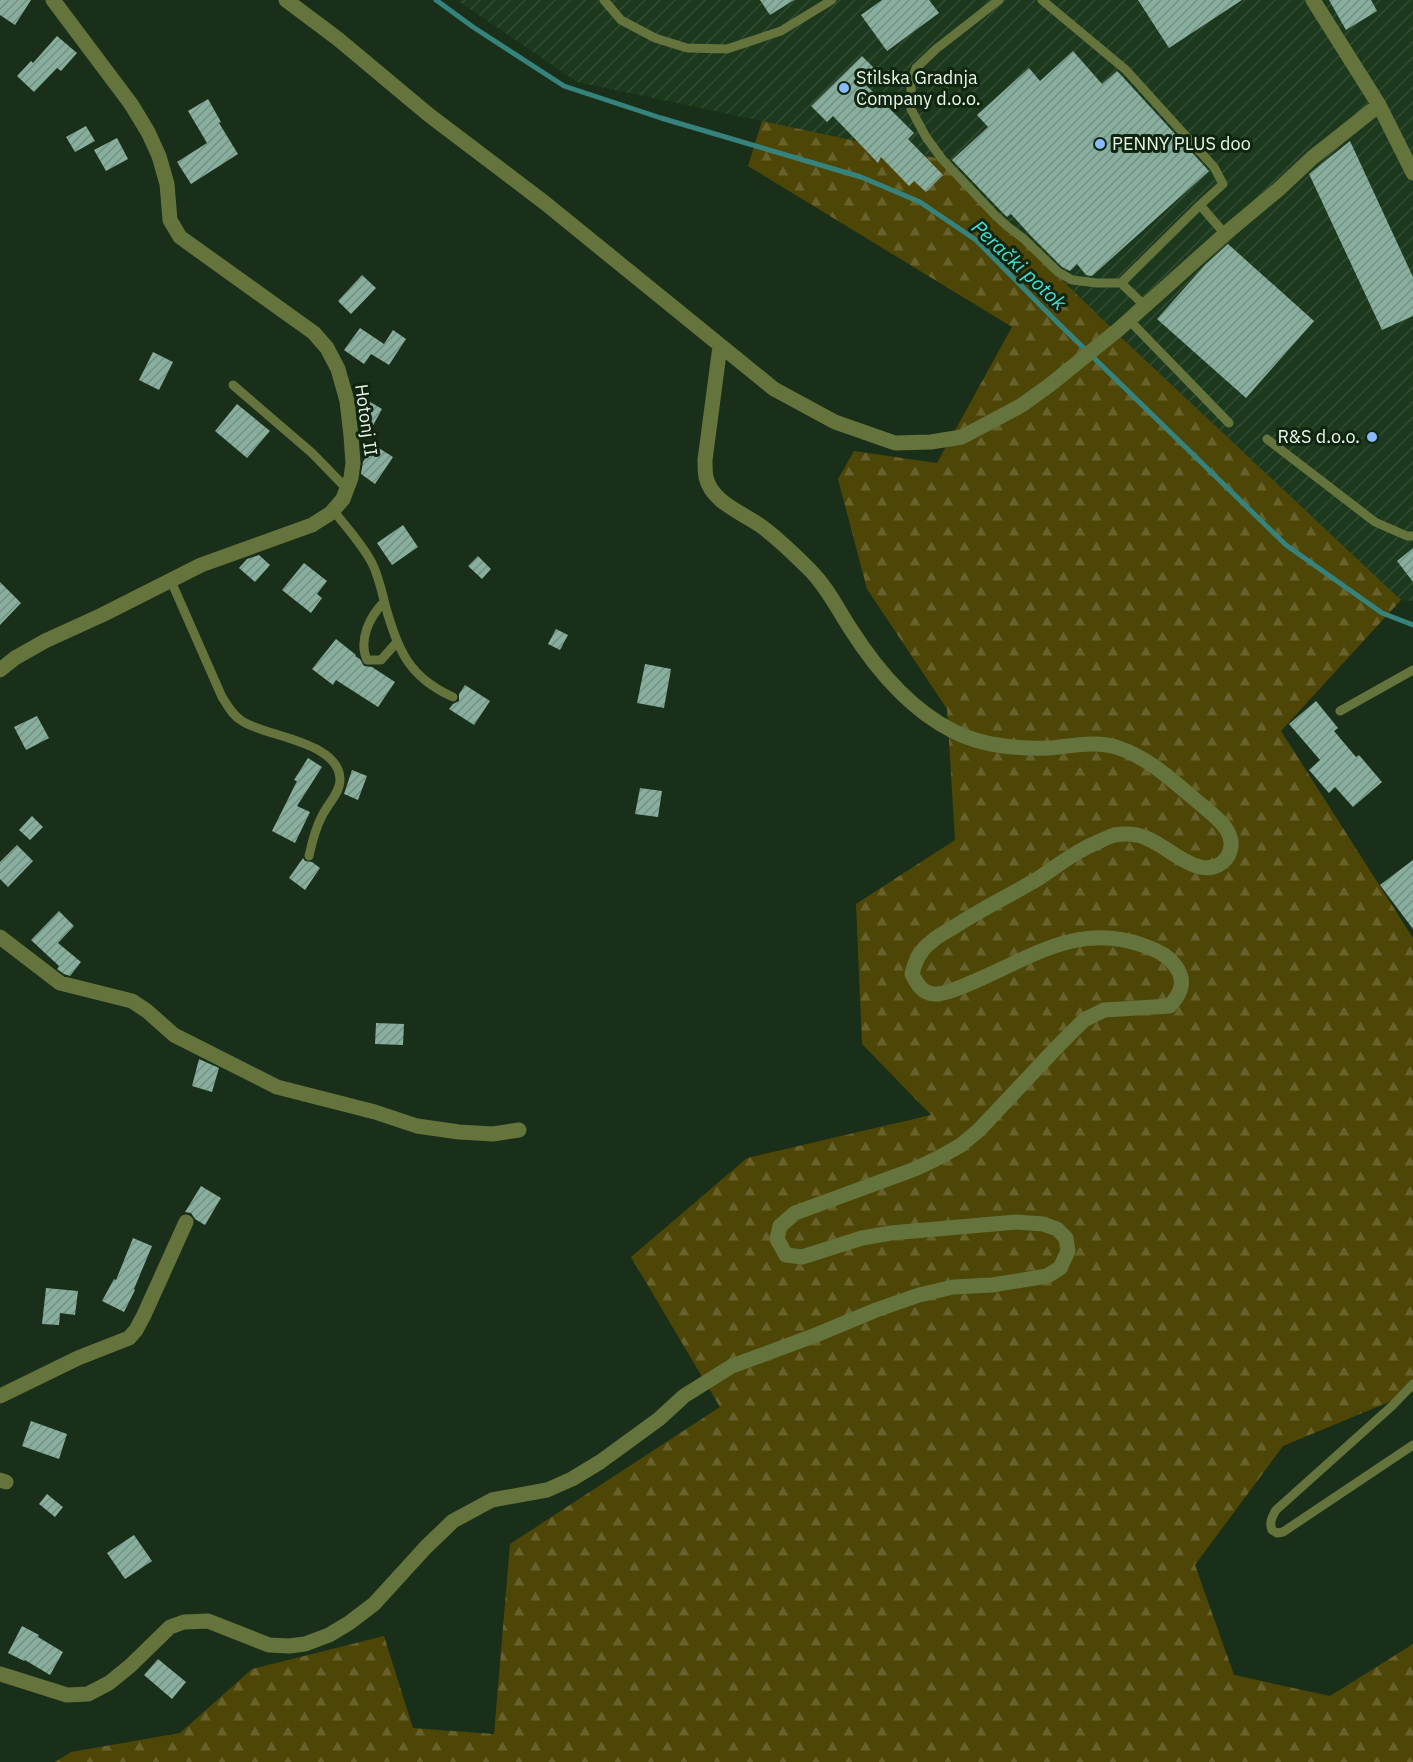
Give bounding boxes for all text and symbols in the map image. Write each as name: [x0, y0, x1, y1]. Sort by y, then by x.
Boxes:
place label: Stilska Gradnja Company d.o.o.: [856, 66, 981, 110]
marker: Stilska Gradnja Company d.o.o.: [837, 81, 851, 95]
place label: PENNY PLUS doo: [1112, 132, 1251, 155]
marker: PENNY PLUS doo: [1093, 137, 1107, 151]
water label: Perački potok: [966, 214, 1073, 316]
street label: Hotonj II: [350, 382, 383, 457]
place label: R&S d.o.o.: [1278, 425, 1360, 448]
marker: R&S d.o.o.: [1365, 430, 1379, 444]

